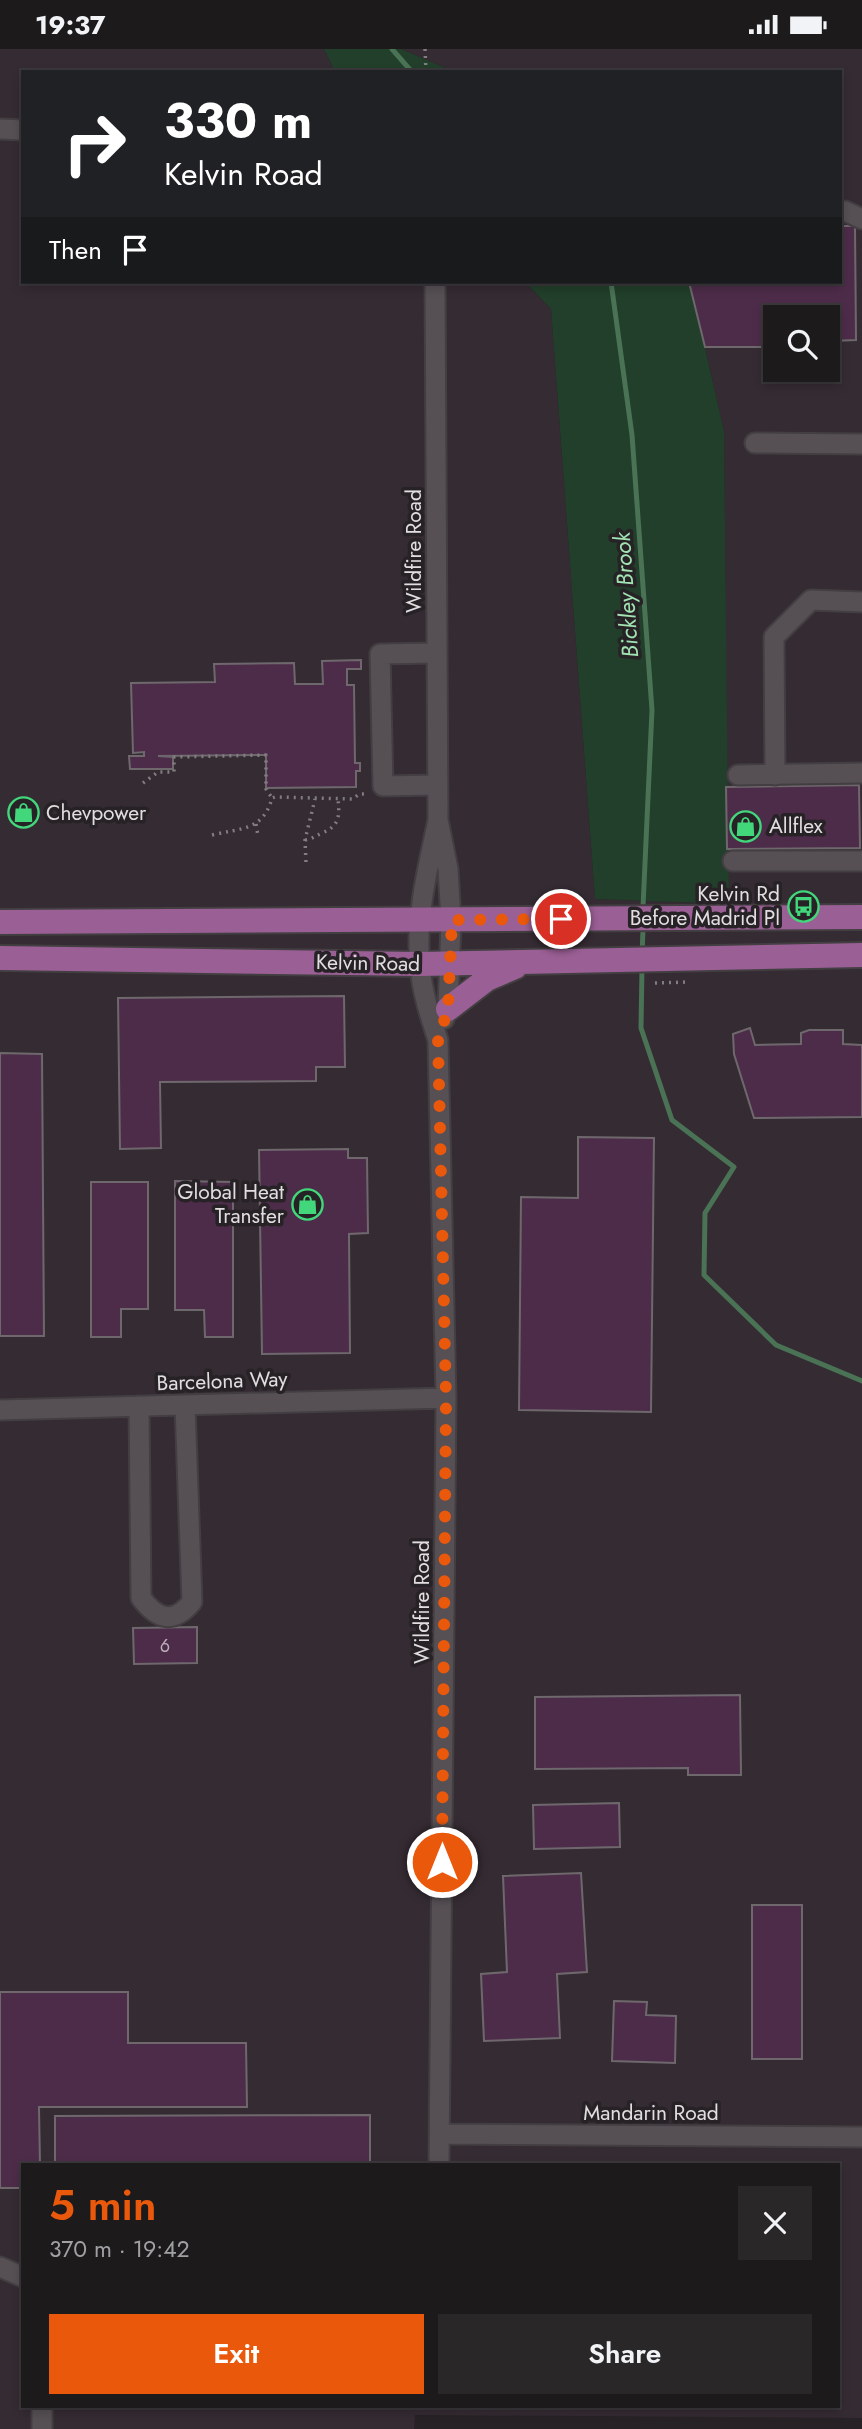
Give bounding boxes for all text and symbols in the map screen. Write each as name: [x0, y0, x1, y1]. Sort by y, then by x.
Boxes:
text: 19:37: [35, 6, 105, 44]
text: 330 m: [164, 86, 312, 156]
icon: right: [49, 98, 140, 189]
text: Kelvin Road: [164, 151, 323, 197]
text: Then: [49, 231, 102, 269]
icon: arrive: [116, 231, 154, 269]
map controls: [763, 305, 840, 382]
button: search: [763, 305, 840, 382]
street label: Wildfire Road: [399, 489, 429, 613]
water label: Bickley Brook: [605, 530, 647, 659]
shop icon: Chevpower: [6, 796, 40, 830]
place label: Chevpower: [46, 798, 147, 828]
shop icon: Allflex: [729, 809, 763, 843]
place label: Allflex: [769, 811, 823, 841]
place label: Kelvin Rd Before Madrid Pl: [630, 879, 780, 933]
pin: [531, 889, 591, 949]
bus stop icon: Kelvin Rd Before Madrid Pl: [786, 889, 820, 923]
icon: arrive: [542, 900, 580, 938]
street label: Kelvin Road: [316, 947, 420, 979]
place label: Global Heat Transfer: [177, 1177, 285, 1231]
shop icon: Global Heat Transfer: [290, 1187, 324, 1221]
street label: Barcelona Way: [156, 1364, 289, 1398]
street label: Wildfire Road: [407, 1540, 437, 1664]
house number: 6: [160, 1633, 170, 1659]
position arrow: [405, 1825, 479, 1899]
street label: Mandarin Road: [583, 2098, 719, 2128]
text: 5 min: [49, 2175, 156, 2236]
button: close: [738, 2186, 812, 2260]
text: 370 m · 19:42: [49, 2232, 190, 2266]
button: Exit: [49, 2314, 424, 2394]
button: Share: [438, 2314, 812, 2394]

